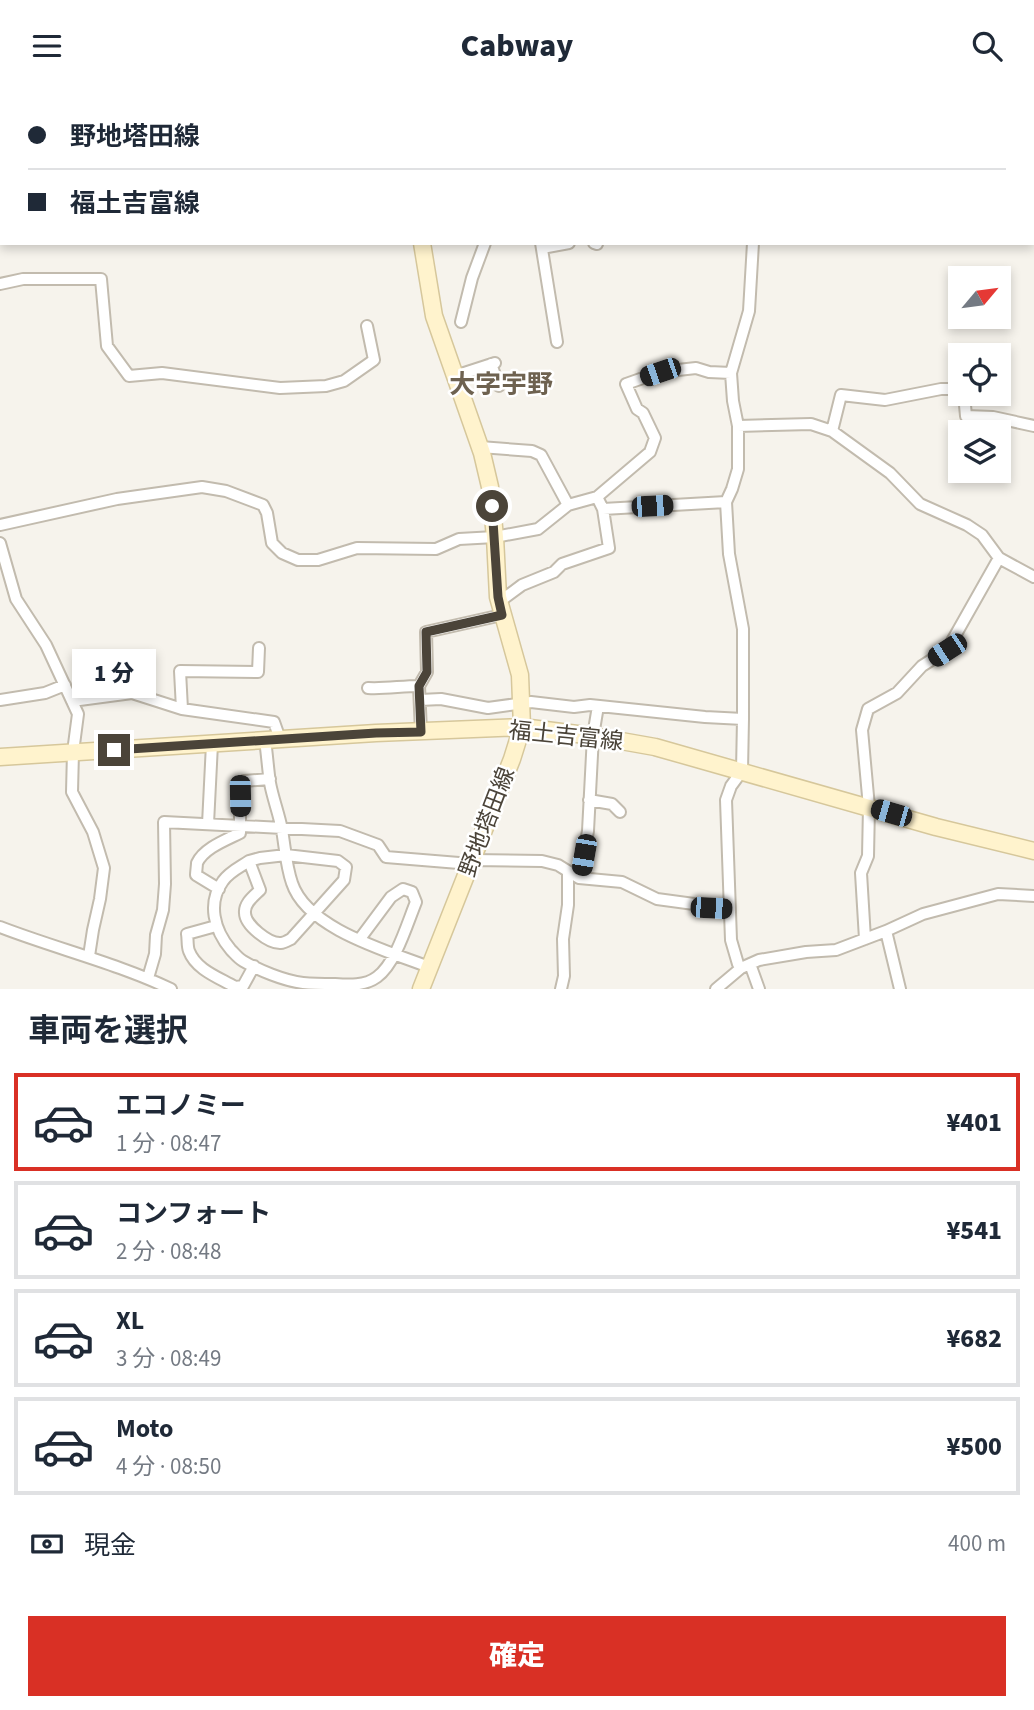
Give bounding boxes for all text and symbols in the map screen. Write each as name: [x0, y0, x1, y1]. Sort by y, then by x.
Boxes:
text: Cabway: [461, 23, 573, 69]
icon: menu: [28, 27, 66, 65]
icon: search: [968, 27, 1006, 65]
text: 野地塔田線: [70, 118, 200, 155]
text: 福土吉富線: [70, 185, 200, 222]
north arrow: [948, 266, 1012, 329]
map controls: [948, 266, 1011, 483]
button: locate: [948, 343, 1011, 406]
car: [637, 355, 684, 389]
district label: 大字宇野: [449, 366, 553, 403]
button: layers: [948, 420, 1011, 483]
route start: [476, 490, 508, 522]
car: [631, 494, 674, 518]
car: [924, 630, 971, 670]
callout: 1 分: [72, 649, 156, 697]
text: 1 分: [94, 657, 134, 690]
street label: 福土吉富線: [507, 714, 625, 758]
route end: [98, 734, 130, 766]
street label: 野地塔田線: [451, 762, 523, 882]
car: [230, 775, 251, 817]
car: [868, 797, 915, 829]
car: [571, 832, 598, 878]
car: [690, 896, 733, 920]
text: 車両を選択: [28, 1008, 188, 1054]
text: エコノミー: [116, 1087, 246, 1124]
icon: car: [32, 1091, 95, 1154]
text: ¥401: [946, 1104, 1002, 1141]
text: 1 分 · 08:47: [116, 1127, 221, 1160]
text: コンフォート: [116, 1195, 271, 1232]
icon: car: [32, 1199, 95, 1262]
text: ¥541: [946, 1212, 1002, 1249]
text: 2 分 · 08:48: [116, 1235, 221, 1268]
text: XL: [116, 1302, 144, 1339]
icon: car: [32, 1307, 95, 1370]
text: ¥682: [946, 1320, 1002, 1357]
text: 3 分 · 08:49: [116, 1342, 221, 1375]
text: Moto: [116, 1410, 173, 1447]
icon: car: [32, 1415, 95, 1478]
text: ¥500: [946, 1428, 1002, 1465]
text: 4 分 · 08:50: [116, 1450, 221, 1483]
icon: cash: [28, 1525, 66, 1563]
text: 現金: [84, 1527, 136, 1564]
text: 400 m: [948, 1527, 1006, 1560]
button: 確定: [28, 1616, 1006, 1696]

